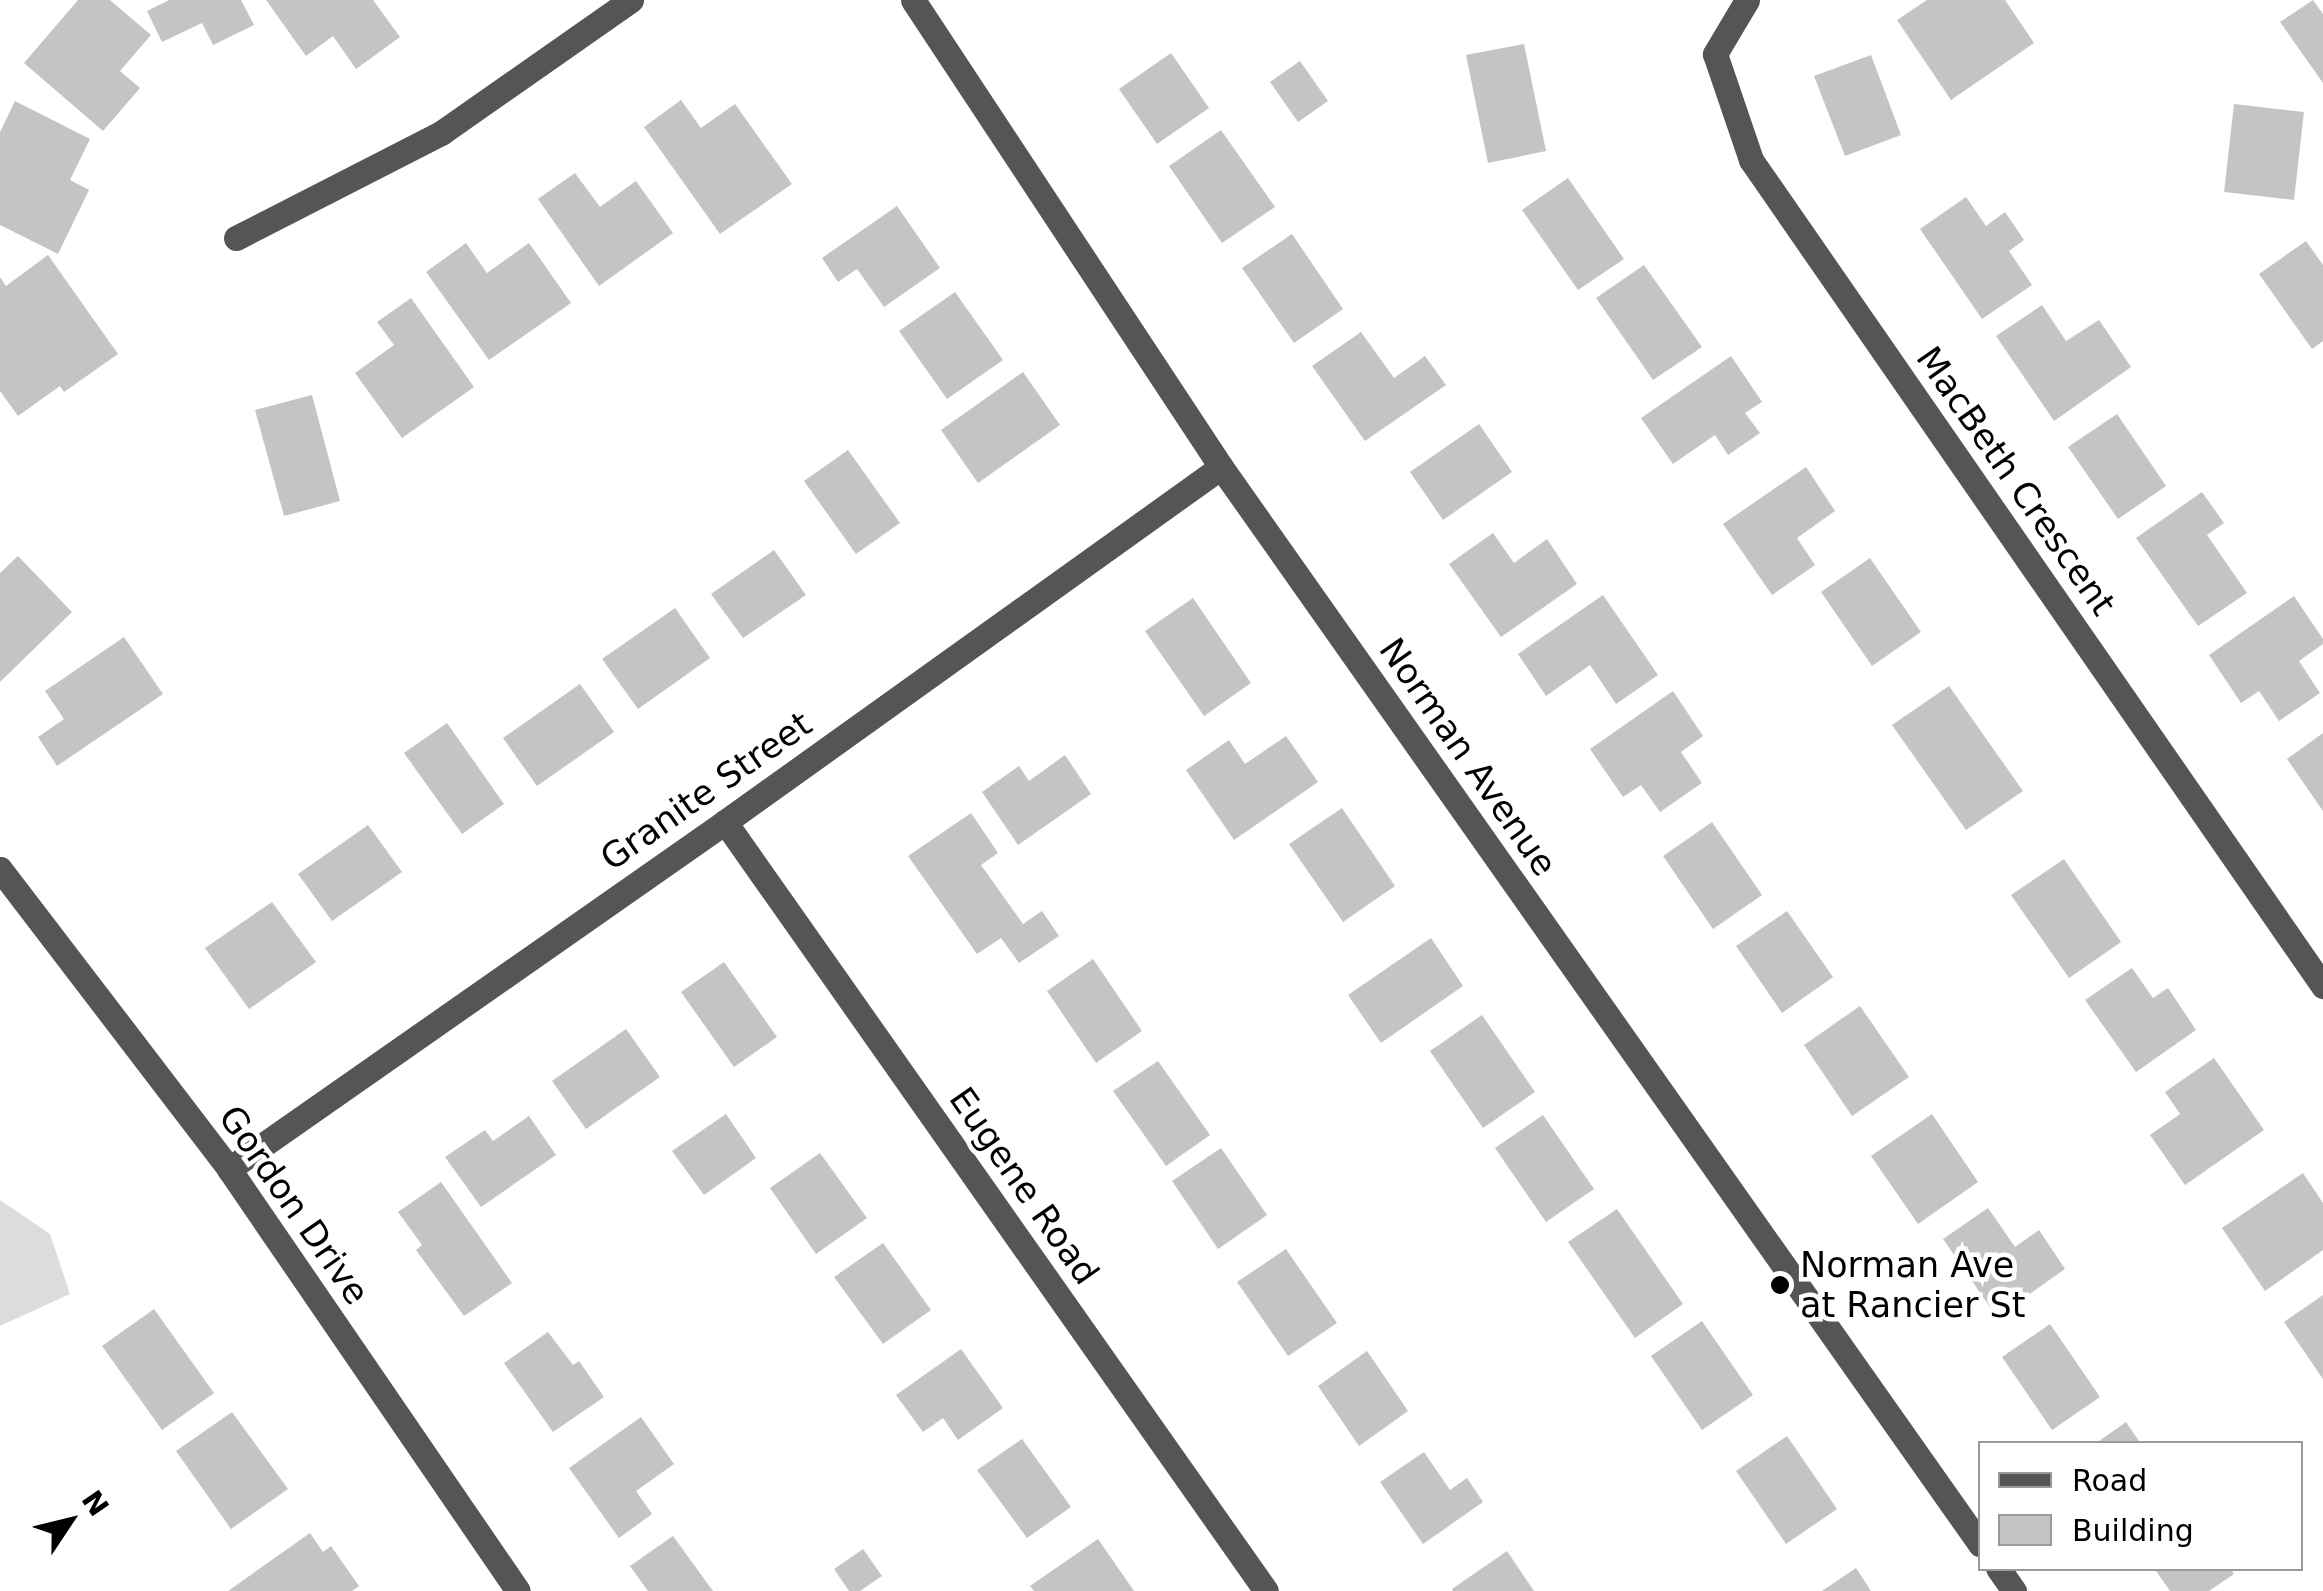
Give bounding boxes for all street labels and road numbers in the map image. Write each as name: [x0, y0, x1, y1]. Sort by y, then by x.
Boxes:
street label: MacBeth Crescent: [1908, 339, 2124, 623]
street label: Norman Avenue: [1370, 630, 1566, 884]
street label: Granite Street: [593, 703, 819, 879]
street label: Eugene Road: [941, 1079, 1107, 1293]
street label: Gordon Drive: [210, 1098, 378, 1312]

